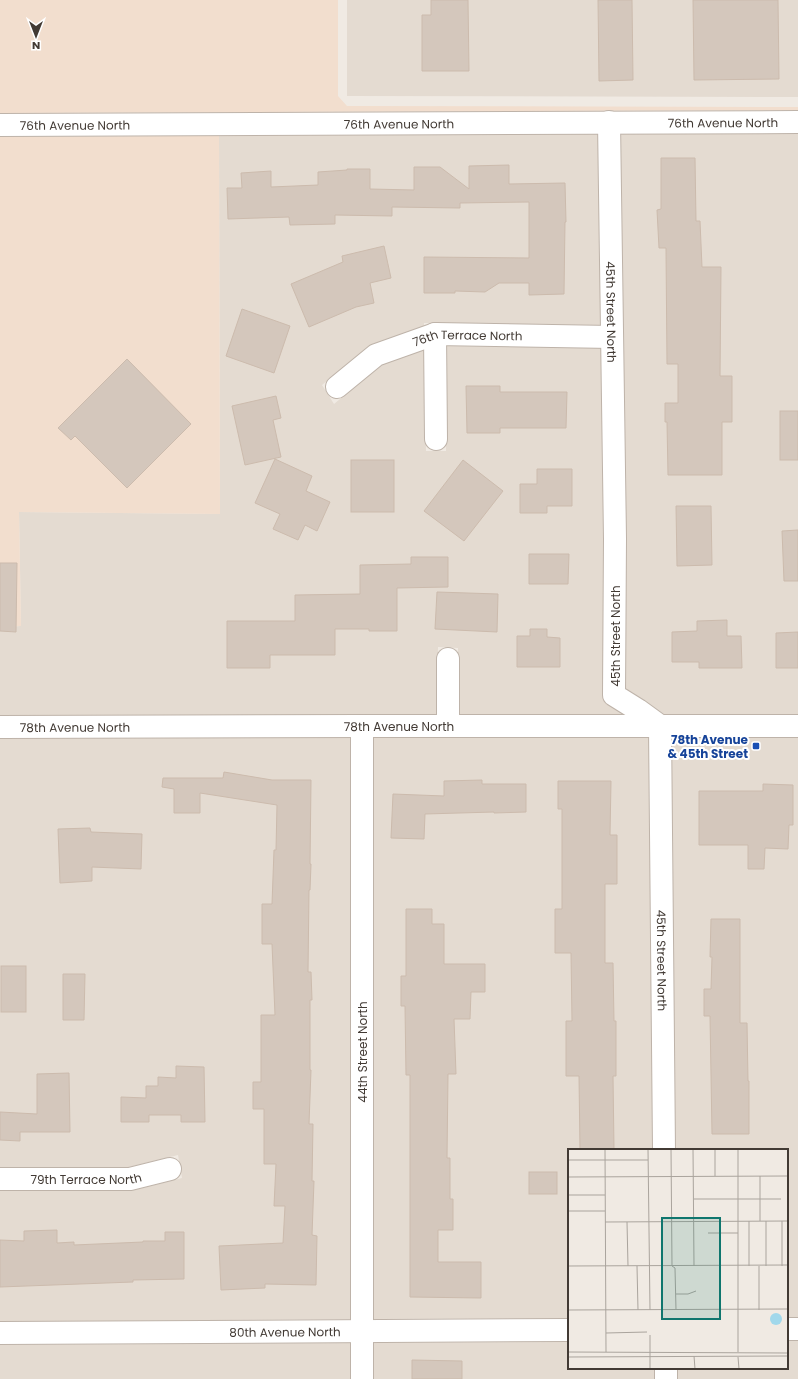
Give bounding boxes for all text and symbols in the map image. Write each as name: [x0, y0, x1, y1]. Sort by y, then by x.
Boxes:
north arrow: [16, 16, 56, 56]
text: N: [32, 38, 40, 54]
street label: 76th Avenue North: [668, 114, 778, 131]
street label: 76th Avenue North: [344, 115, 454, 132]
street label: 76th Avenue North: [20, 116, 130, 133]
street label: 45th Street North: [603, 261, 621, 363]
street label: 76th Terrace North: [410, 325, 523, 350]
street label: 45th Street North: [607, 585, 624, 687]
street label: 78th Avenue North: [344, 717, 454, 735]
street label: 78th Avenue North: [20, 718, 130, 735]
place label: 78th Avenue & 45th Street: [667, 731, 749, 762]
marker: 78th Avenue & 45th Street: [751, 741, 761, 751]
street label: 45th Street North: [653, 910, 671, 1011]
street label: 44th Street North: [354, 1001, 371, 1103]
inset map: [568, 1149, 788, 1369]
street label: 79th Terrace North: [30, 1168, 143, 1188]
street label: 80th Avenue North: [229, 1323, 341, 1340]

